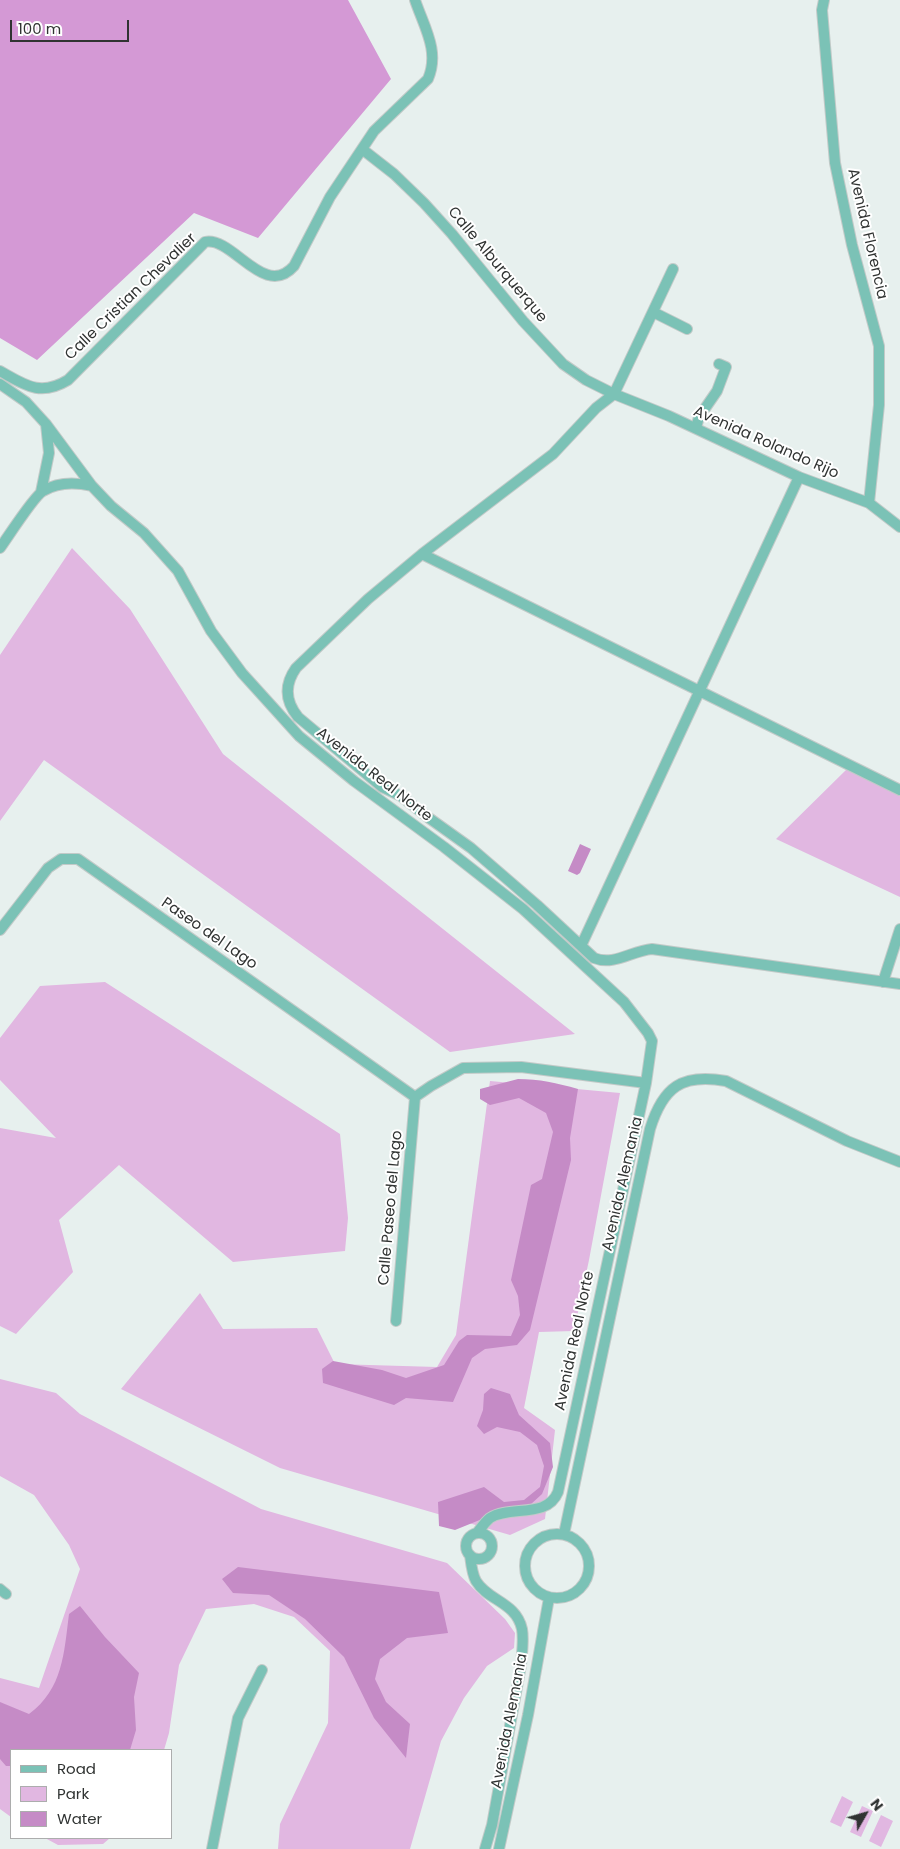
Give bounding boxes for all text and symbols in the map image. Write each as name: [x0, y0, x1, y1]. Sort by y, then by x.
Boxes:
scale bar: [12, 10, 131, 42]
text: 100 m: [18, 18, 61, 39]
street label: Avenida Florencia: [843, 167, 891, 301]
street label: Calle Alburquerque: [443, 204, 551, 326]
street label: Calle Cristian Chevalier: [62, 230, 200, 364]
street label: Avenida Rolando Rijo: [690, 403, 842, 483]
street label: Avenida Real Norte: [312, 724, 436, 826]
street label: Paseo del Lago: [158, 894, 260, 974]
street label: Avenida Alemania: [599, 1115, 647, 1253]
street label: Calle Paseo del Lago: [375, 1130, 407, 1286]
street label: Avenida Real Norte: [551, 1270, 599, 1412]
street label: Avenida Alemania: [488, 1652, 532, 1790]
legend: [10, 1749, 172, 1839]
text: Road: [57, 1758, 96, 1779]
text: Park: [57, 1783, 89, 1804]
north arrow: [840, 1789, 890, 1839]
text: N: [866, 1794, 888, 1815]
text: Water: [57, 1808, 102, 1829]

